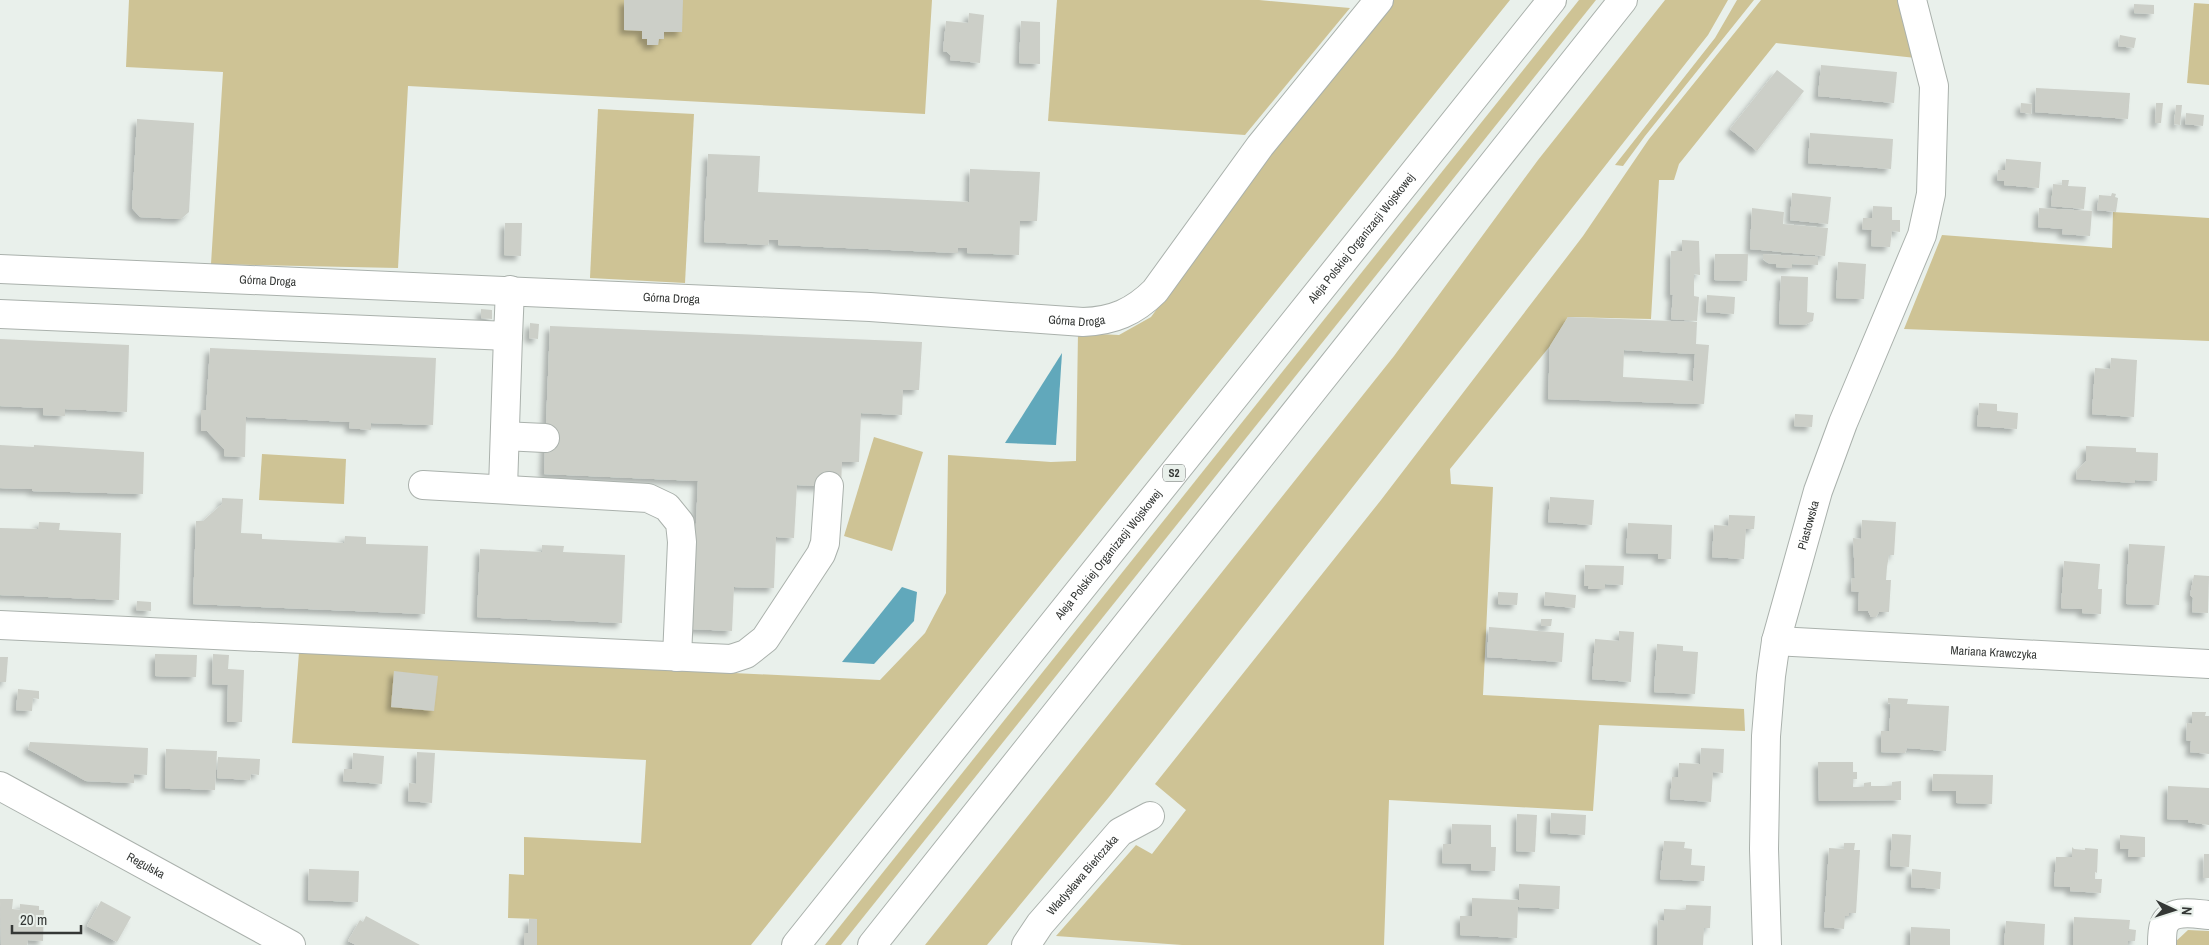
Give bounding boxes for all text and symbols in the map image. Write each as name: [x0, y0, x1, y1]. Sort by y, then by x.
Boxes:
street label: Aleja Polskiej Organizacji Wojskowej: [1304, 170, 1418, 307]
street label: Górna Droga: [239, 271, 297, 290]
street label: Górna Droga: [643, 289, 701, 308]
street label: Górna Droga: [1048, 312, 1107, 330]
road number: S2: [1163, 464, 1185, 482]
street label: Aleja Polskiej Organizacji Wojskowej: [1051, 486, 1165, 624]
street label: Piastowska: [1794, 498, 1823, 552]
street label: Mariana Krawczyka: [1950, 642, 2038, 663]
street label: Władysława Bieńczaka: [1043, 831, 1122, 919]
street label: Regulska: [124, 849, 168, 883]
north arrow: [2149, 885, 2199, 935]
scale bar: [12, 902, 81, 934]
text: N: [2178, 906, 2196, 916]
text: 20 m: [20, 909, 47, 930]

